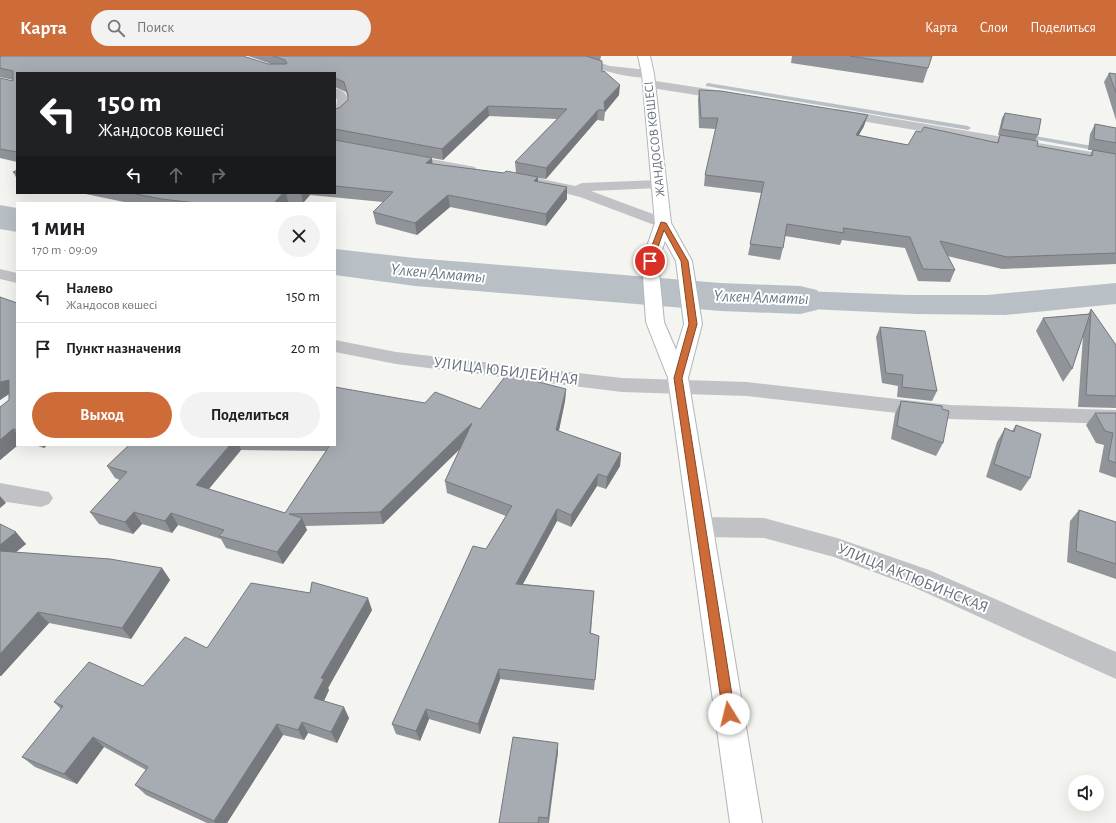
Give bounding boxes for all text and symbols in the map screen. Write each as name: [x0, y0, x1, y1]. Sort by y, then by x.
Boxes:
search box: [91, 10, 371, 46]
icon: search: [105, 17, 127, 39]
text: Карта: [20, 19, 67, 38]
text: Поиск: [137, 20, 174, 35]
text: Карта: [925, 21, 958, 35]
text: Слои: [980, 21, 1008, 35]
text: Поделиться: [1030, 21, 1096, 35]
street label: ЖАНДОСОВ КӨШЕСІ: [642, 81, 668, 197]
icon: left: [32, 88, 84, 140]
text: 150 m: [98, 89, 162, 117]
text: Жандосов көшесі: [98, 122, 224, 140]
icon: left: [123, 164, 145, 186]
icon: ahead: [165, 164, 187, 186]
icon: right: [207, 164, 229, 186]
button: close: [278, 215, 320, 257]
text: 1 мин: [32, 216, 86, 240]
text: 170 m · 09:09: [32, 244, 98, 257]
pin: [633, 244, 667, 278]
icon: arrive: [639, 250, 661, 272]
water label: Үлкен Алматы: [390, 260, 486, 286]
text: Налево: [66, 281, 113, 296]
icon: left: [32, 286, 54, 308]
water label: Үлкен Алматы: [713, 287, 809, 307]
text: 150 m: [286, 289, 320, 304]
text: Жандосов көшесі: [66, 299, 157, 312]
icon: arrive: [32, 338, 54, 360]
text: Пункт назначения: [66, 341, 181, 356]
text: 20 m: [291, 341, 320, 356]
street label: УЛИЦА ЮБИЛЕЙНАЯ: [433, 353, 580, 388]
button: Выход: [32, 392, 172, 438]
button: Поделиться: [180, 392, 320, 438]
street label: УЛИЦА АКТЮБИНСКАЯ: [835, 540, 991, 616]
position arrow: [708, 693, 750, 735]
map controls: [1068, 775, 1104, 811]
button: sound: [1068, 775, 1104, 811]

